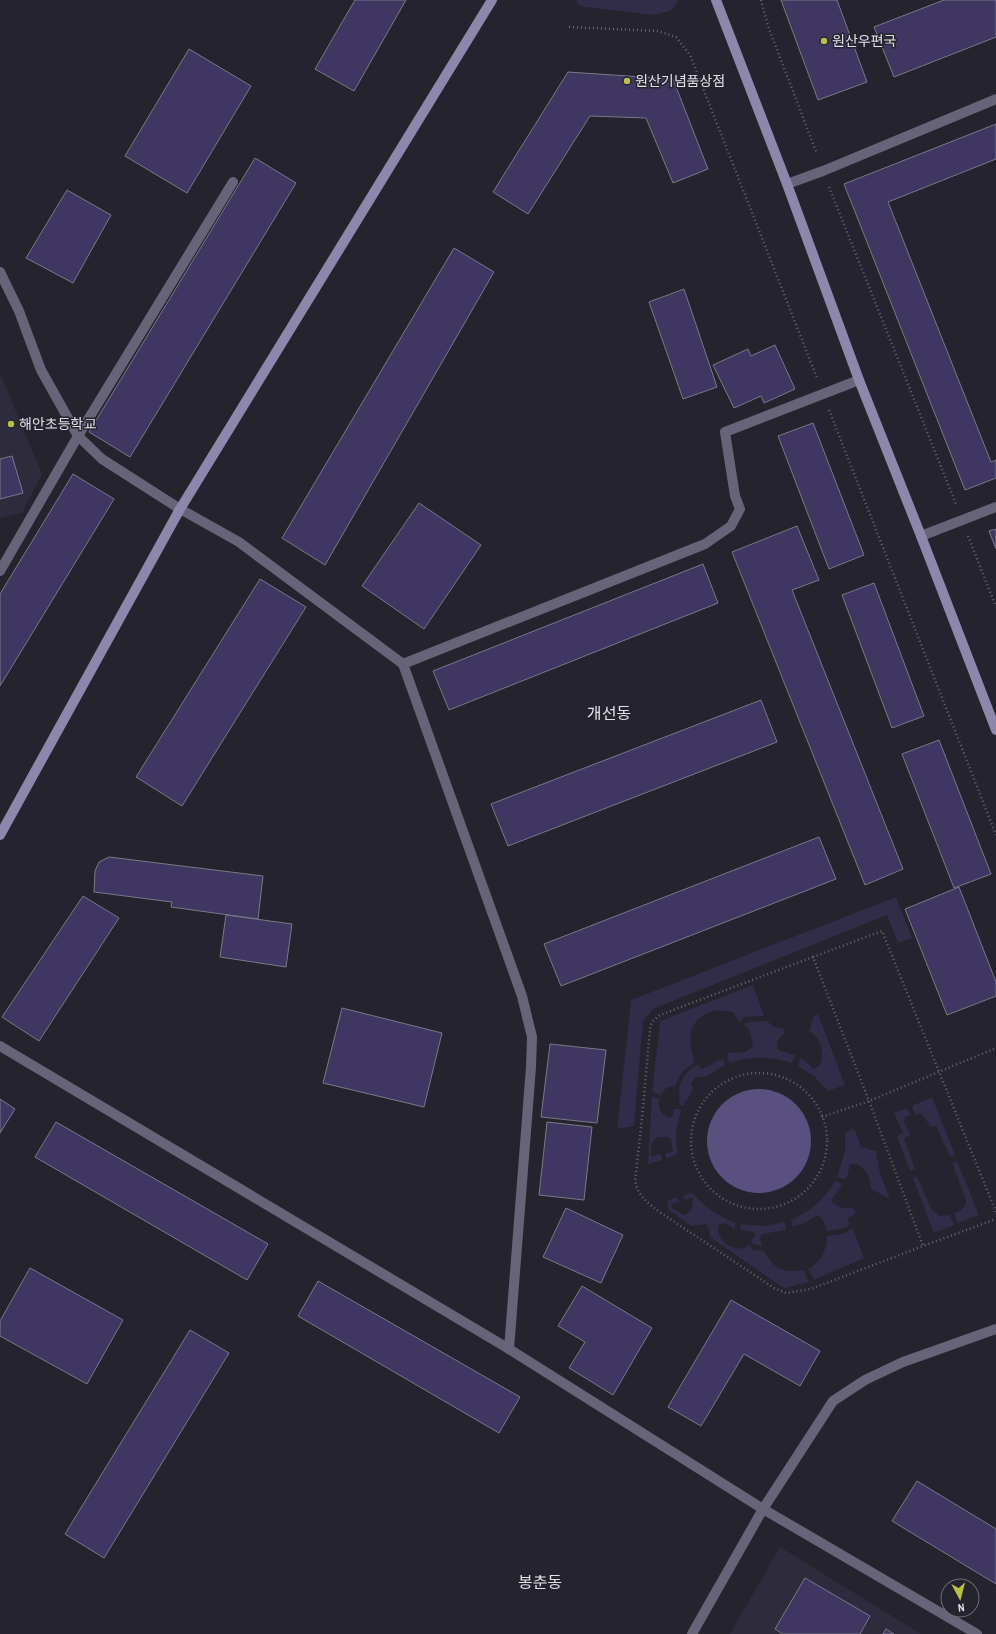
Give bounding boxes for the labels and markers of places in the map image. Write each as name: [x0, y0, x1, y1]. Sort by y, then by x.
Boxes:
place label: 원산우편국: [832, 32, 897, 50]
marker: 원산우편국: [819, 36, 829, 46]
place label: 원산기념품상점: [635, 72, 725, 90]
marker: 원산기념품상점: [622, 76, 632, 86]
place label: 해안초등학교: [19, 415, 96, 433]
marker: 해안초등학교: [6, 419, 16, 429]

